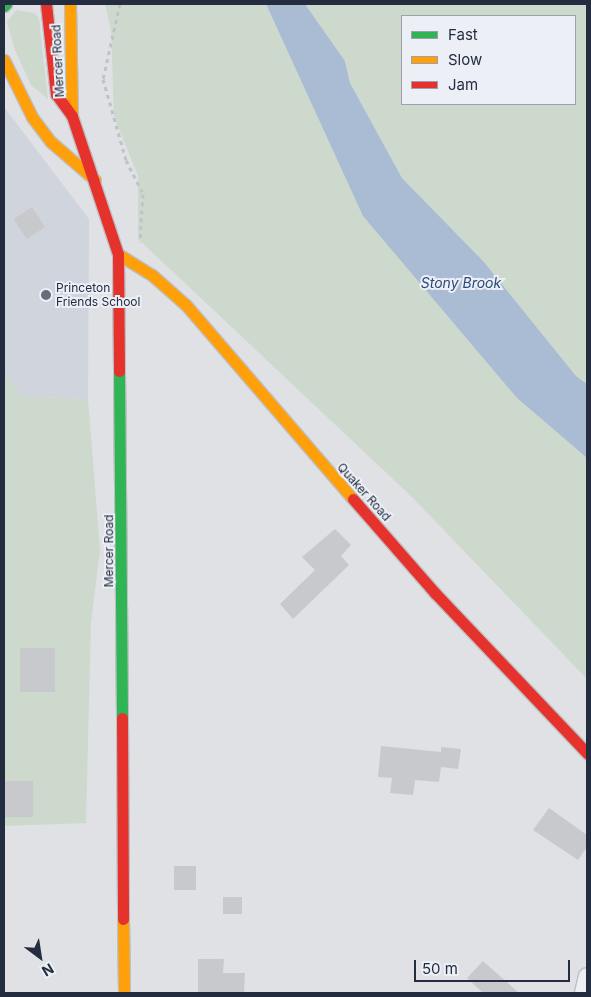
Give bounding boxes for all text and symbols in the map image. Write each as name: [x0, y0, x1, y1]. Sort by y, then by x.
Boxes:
legend: [401, 15, 576, 105]
street label: Mercer Road: [49, 24, 67, 98]
text: Fast: [448, 25, 478, 44]
text: Slow: [448, 50, 482, 69]
text: Jam: [448, 75, 478, 94]
water label: Stony Brook: [421, 275, 501, 291]
place label: Princeton Friends School: [56, 281, 140, 309]
marker: Princeton Friends School: [40, 289, 52, 301]
street label: Quaker Road: [334, 460, 394, 524]
street label: Mercer Road: [102, 515, 116, 587]
north arrow: [15, 932, 65, 982]
scale bar: [416, 950, 572, 982]
text: 50 m: [422, 959, 458, 978]
text: N: [39, 960, 57, 980]

